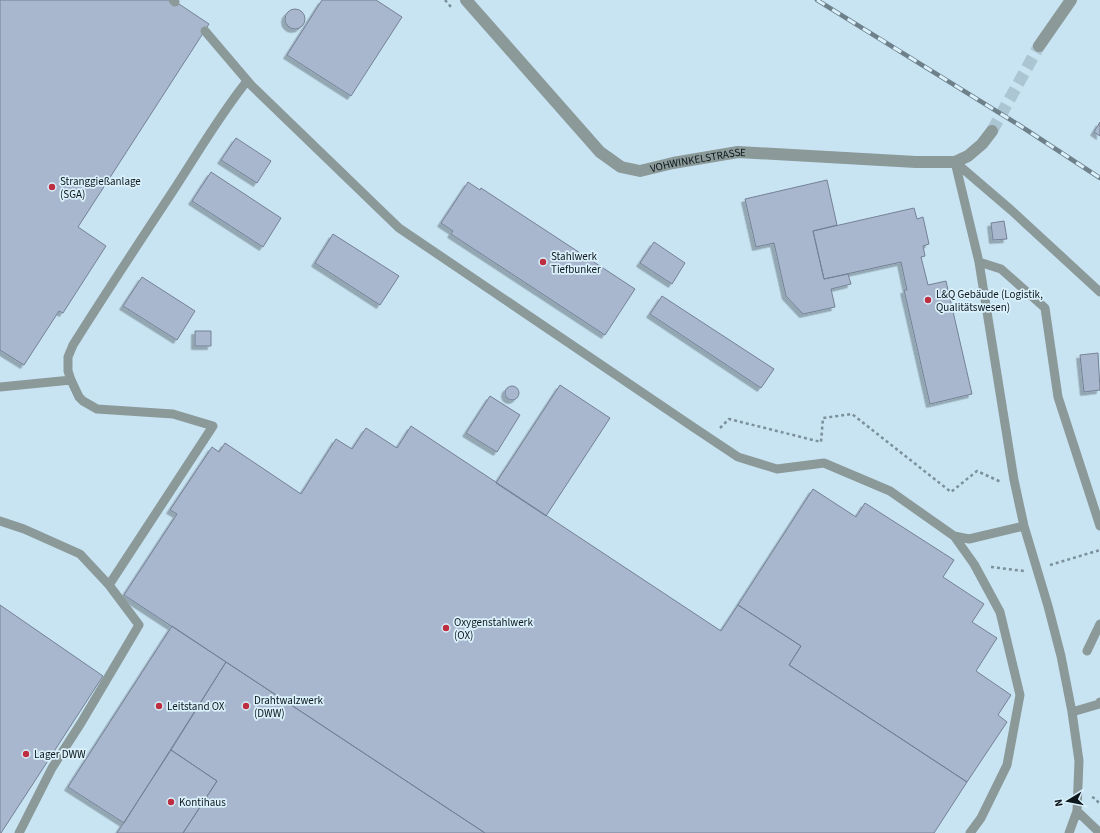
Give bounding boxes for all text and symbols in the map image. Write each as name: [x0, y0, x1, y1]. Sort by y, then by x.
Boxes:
street label: VOHWINKELSTRASSE: [648, 144, 746, 176]
place label: Stranggießanlage (SGA): [60, 174, 141, 202]
marker: Stranggießanlage (SGA): [47, 182, 57, 192]
place label: Stahlwerk Tiefbunker: [551, 249, 601, 277]
marker: Stahlwerk Tiefbunker: [538, 257, 548, 267]
place label: L&Q Gebäude (Logistik, Qualitätswesen): [936, 287, 1043, 315]
marker: L&Q Gebäude (Logistik, Qualitätswesen): [923, 295, 933, 305]
place label: Oxygenstahlwerk (OX): [454, 615, 533, 643]
marker: Oxygenstahlwerk (OX): [441, 623, 451, 633]
place label: Drahtwalzwerk (DWW): [254, 693, 324, 721]
place label: Leitstand OX: [167, 699, 225, 714]
marker: Leitstand OX: [154, 701, 164, 711]
marker: Drahtwalzwerk (DWW): [241, 701, 251, 711]
place label: Lager DWW: [34, 747, 86, 762]
marker: Lager DWW: [21, 749, 31, 759]
north arrow: [1048, 781, 1088, 821]
place label: Kontihaus: [179, 795, 226, 810]
marker: Kontihaus: [166, 797, 176, 807]
text: N: [1051, 798, 1067, 808]

